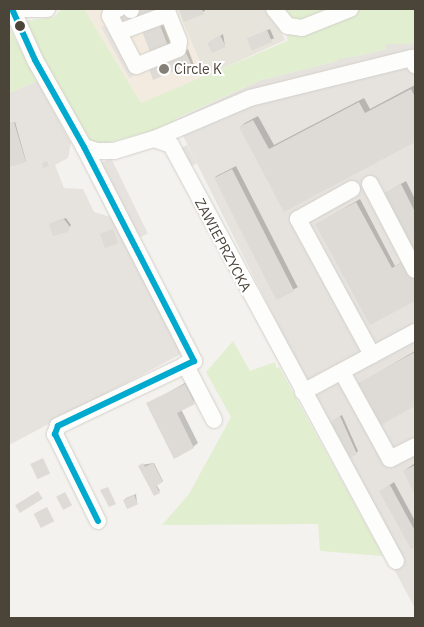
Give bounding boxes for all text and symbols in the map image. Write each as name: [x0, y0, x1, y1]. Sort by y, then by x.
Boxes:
unlabelled marker: [15, 21, 25, 31]
place label: Circle K: [174, 61, 222, 77]
marker: Circle K: [158, 63, 170, 75]
street label: ZAWIEPRZYCKA: [191, 195, 255, 295]

